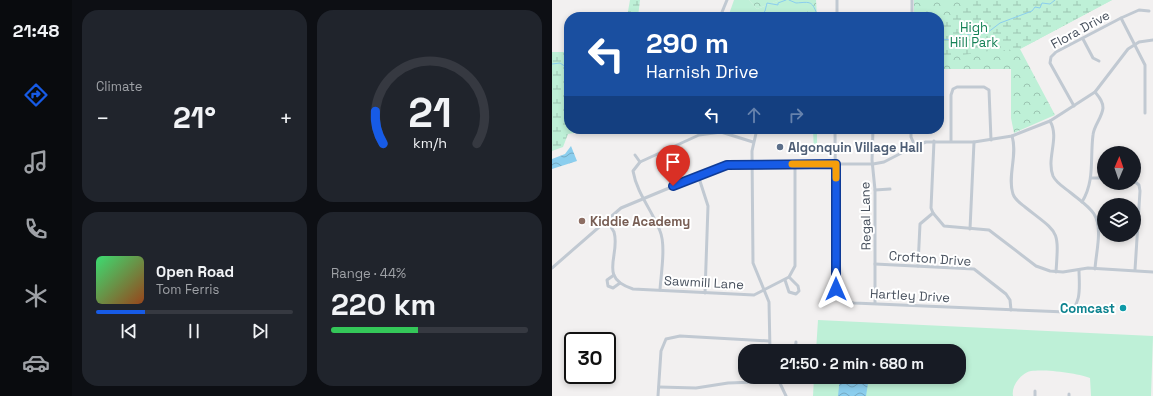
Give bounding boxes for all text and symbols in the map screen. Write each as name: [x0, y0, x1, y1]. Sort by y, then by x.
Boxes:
street label: Flora Drive: [1048, 6, 1113, 53]
text: 21:48: [13, 19, 59, 42]
park label: High Hill Park: [950, 19, 998, 51]
text: 290 m: [646, 25, 729, 61]
icon: left: [580, 28, 632, 80]
text: Harnish Drive: [646, 60, 759, 83]
text: Climate: [96, 78, 142, 95]
icon: directions: [22, 81, 50, 109]
text: 21: [408, 86, 451, 139]
text: 21°: [173, 98, 216, 137]
text: −: [96, 104, 110, 132]
text: +: [279, 104, 293, 132]
icon: left: [701, 104, 723, 126]
icon: ahead: [743, 104, 765, 126]
icon: right: [785, 104, 807, 126]
text: km/h: [412, 134, 447, 152]
place label: Algonquin Village Hall: [788, 139, 923, 156]
marker: Algonquin Village Hall: [775, 142, 785, 152]
pin: [656, 145, 690, 186]
north arrow: [1097, 146, 1141, 190]
map controls: [1097, 146, 1141, 242]
icon: music: [22, 148, 50, 176]
icon: arrive: [662, 151, 684, 173]
street label: Regal Lane: [856, 182, 875, 250]
button: layers: [1097, 198, 1141, 242]
place label: Kiddie Academy: [590, 213, 690, 230]
icon: phone: [22, 215, 50, 243]
marker: Kiddie Academy: [577, 216, 587, 226]
street label: Crofton Drive: [888, 247, 972, 270]
text: Open Road: [156, 262, 234, 281]
text: Range · 44%: [331, 265, 406, 282]
position arrow: [815, 268, 857, 310]
street label: Sawmill Lane: [664, 272, 744, 293]
text: Tom Ferris: [156, 281, 219, 298]
icon: climate: [22, 282, 50, 310]
text: 220 km: [331, 285, 436, 324]
street label: Hartley Drive: [869, 285, 950, 306]
place label: Comcast: [1060, 300, 1115, 317]
marker: Comcast: [1118, 303, 1128, 313]
icon: previous: [118, 320, 140, 342]
icon: pause: [183, 320, 205, 342]
icon: next: [249, 320, 271, 342]
speed limit sign: 30: [564, 332, 616, 384]
icon: car: [22, 349, 50, 377]
text: 21:50 · 2 min · 680 m: [780, 354, 924, 373]

